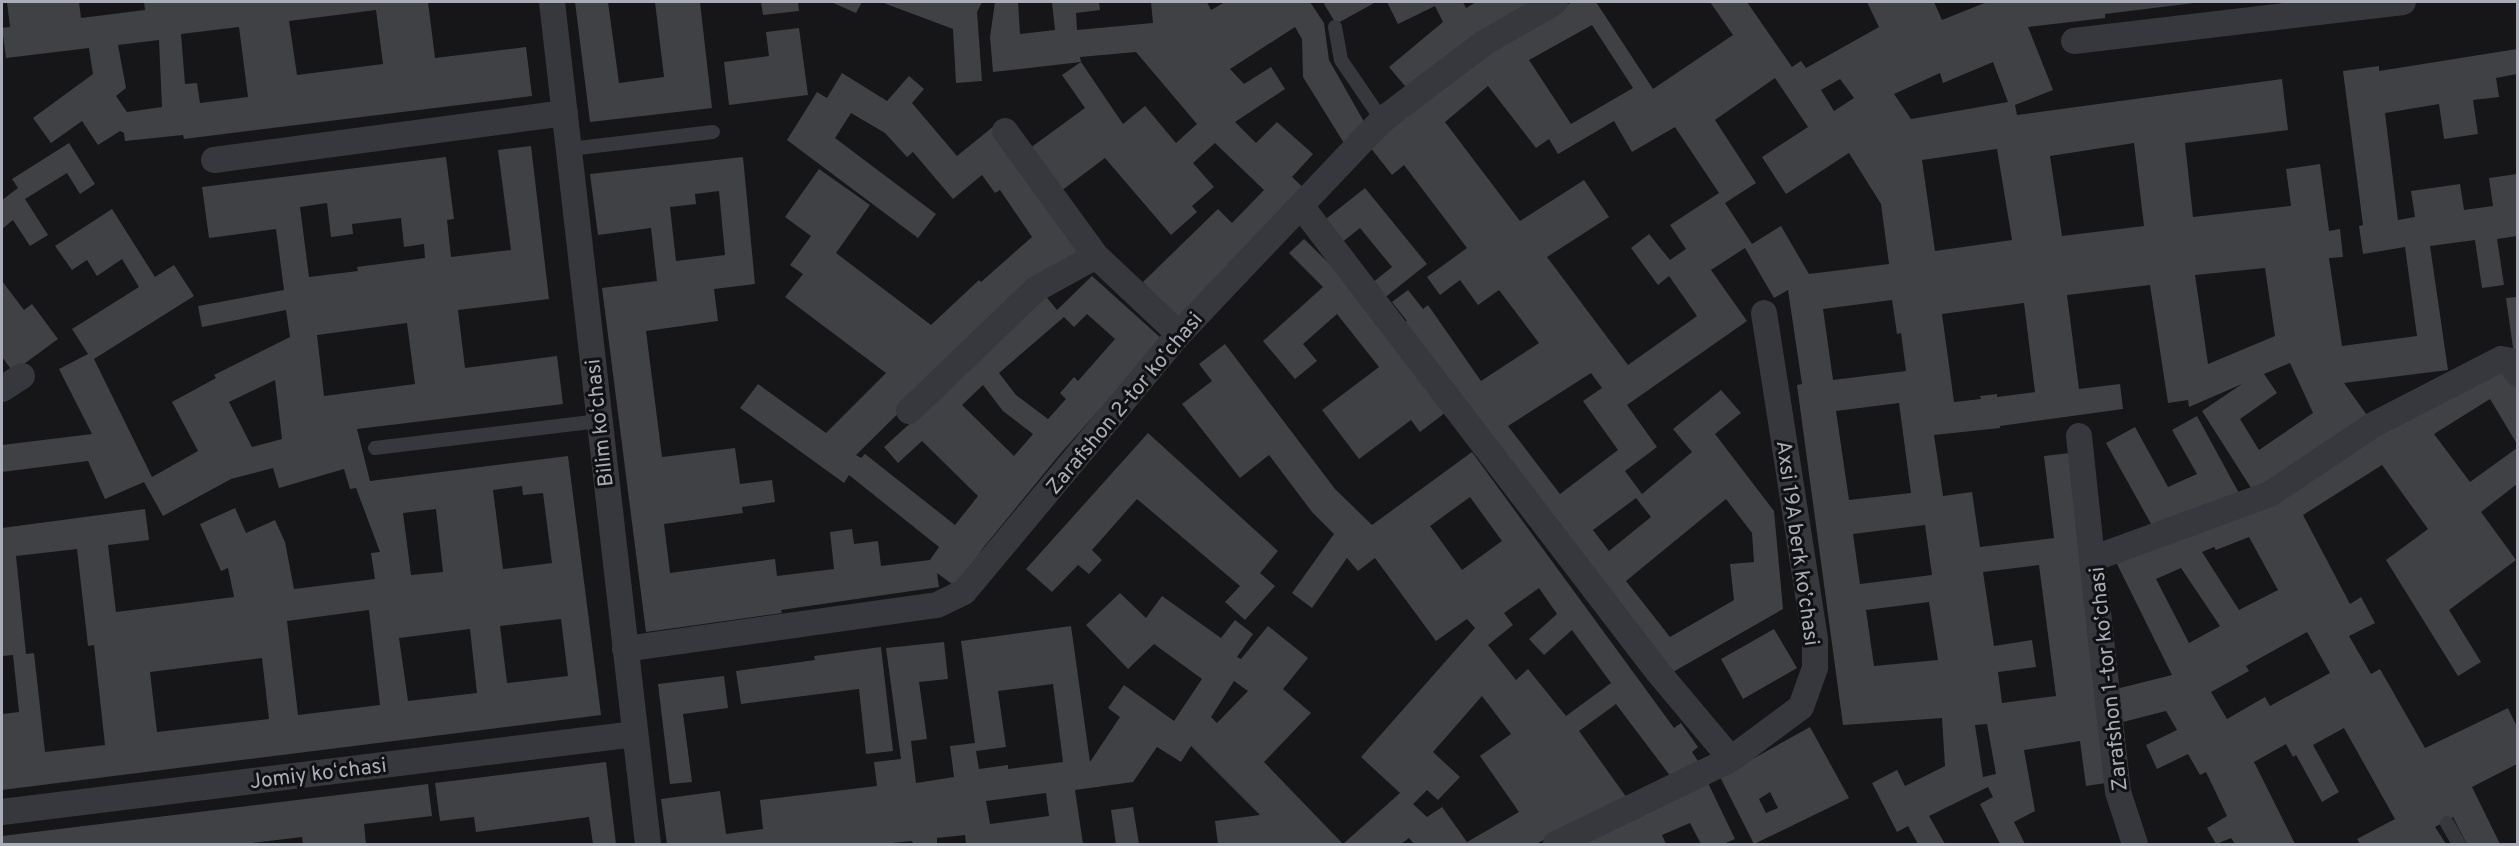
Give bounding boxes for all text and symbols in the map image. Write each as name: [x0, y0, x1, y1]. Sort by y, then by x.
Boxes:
street label: Zarafshon 2-tor koʼchasi: [1041, 307, 1209, 501]
street label: Bilim koʻchasi: [580, 358, 621, 488]
street label: Аxsi 19А berk koʼchasi: [1769, 439, 1824, 648]
street label: Zarafshon 1-tor koʼchasi: [2084, 565, 2135, 792]
street label: Jomiy koʻchasi: [248, 753, 388, 796]

